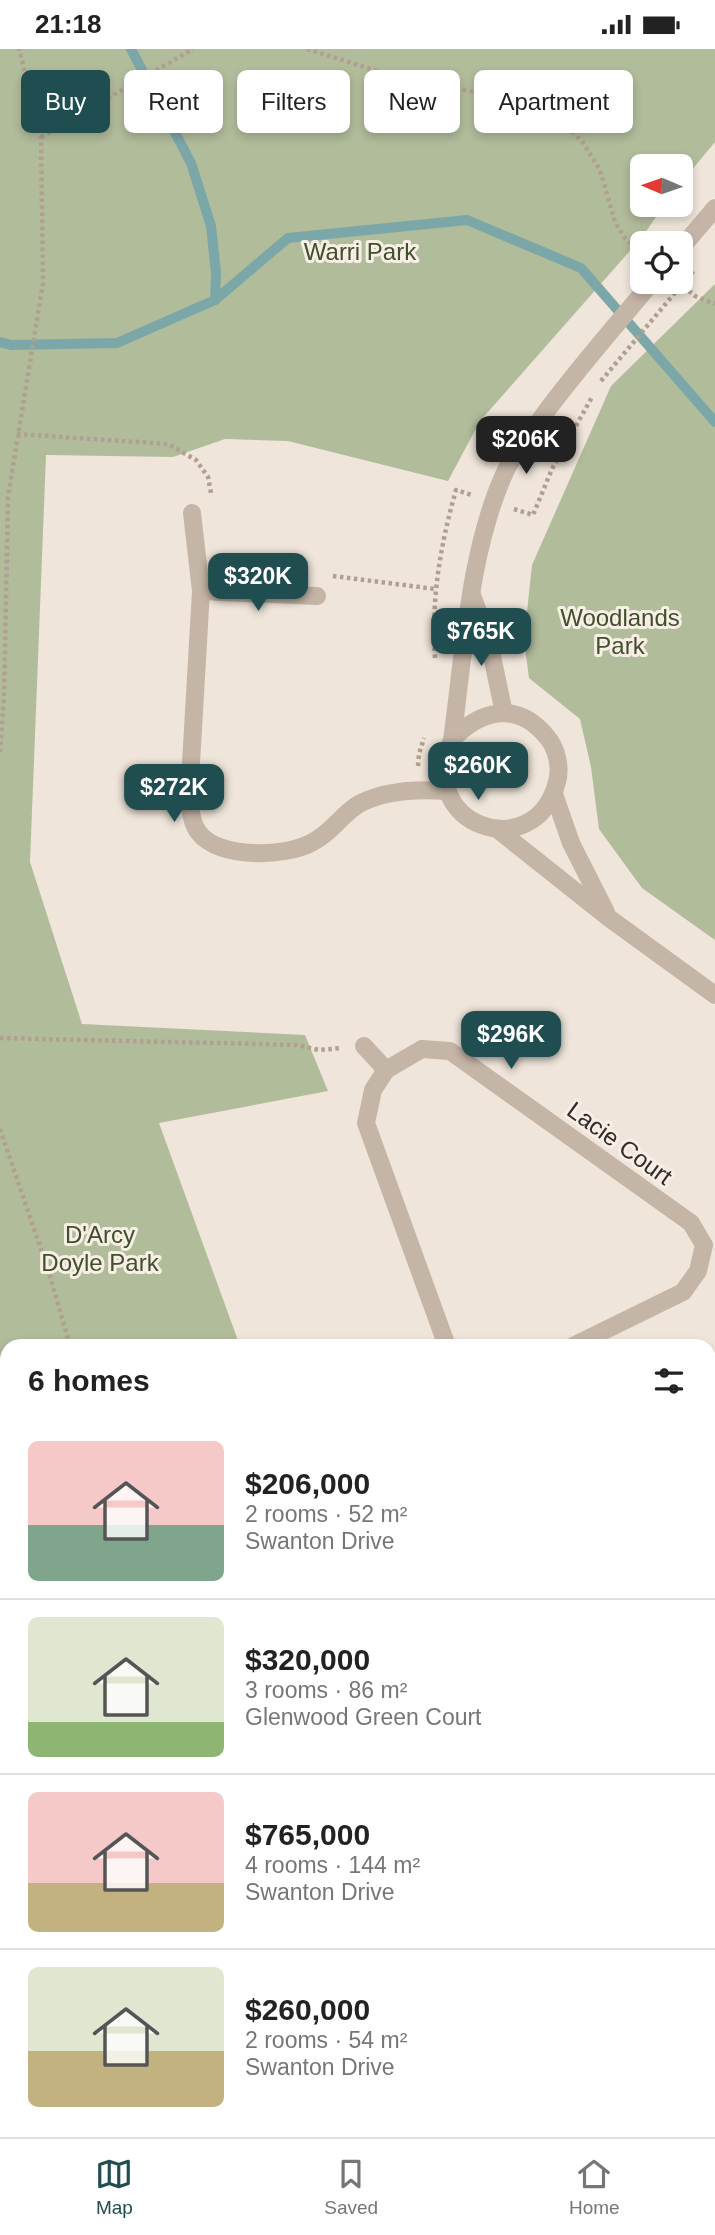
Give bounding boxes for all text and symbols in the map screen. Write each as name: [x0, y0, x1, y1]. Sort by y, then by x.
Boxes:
text: 21:18: [35, 9, 102, 39]
chip: Buy: [21, 70, 110, 133]
chip: Rent: [124, 70, 223, 133]
chip: Filters: [237, 70, 350, 133]
chip: New: [364, 70, 460, 133]
chip: Apartment: [474, 70, 633, 133]
north arrow: [630, 154, 693, 217]
map controls: [630, 154, 693, 294]
button: locate: [630, 231, 693, 294]
park label: Warri Park: [304, 238, 417, 265]
pin: $206K: [477, 417, 575, 476]
text: $206K: [492, 426, 560, 452]
pin: $320K: [209, 553, 307, 613]
text: $320K: [224, 563, 292, 589]
park label: Woodlands Park: [560, 604, 680, 659]
pin: $765K: [432, 609, 530, 668]
text: $765K: [447, 618, 515, 644]
pin: $260K: [429, 743, 527, 802]
text: $260K: [444, 752, 512, 778]
pin: $272K: [125, 765, 223, 824]
text: $272K: [140, 774, 208, 800]
pin: $296K: [462, 1011, 560, 1071]
text: $296K: [477, 1021, 545, 1047]
street label: Lacie Court: [562, 1096, 678, 1190]
park label: D'Arcy Doyle Park: [41, 1221, 160, 1276]
icon: filters: [650, 1362, 688, 1400]
text: 6 homes: [28, 1364, 150, 1397]
text: $206,000: [245, 1467, 370, 1500]
icon: home: [84, 1469, 168, 1553]
text: 2 rooms · 52 m²: [245, 1501, 407, 1527]
text: Swanton Drive: [245, 1528, 395, 1554]
text: $320,000: [245, 1643, 370, 1676]
icon: home: [84, 1645, 168, 1729]
text: 3 rooms · 86 m²: [245, 1677, 407, 1703]
text: Glenwood Green Court: [245, 1704, 482, 1730]
text: $765,000: [245, 1818, 370, 1851]
icon: home: [84, 1820, 168, 1904]
text: 4 rooms · 144 m²: [245, 1852, 420, 1878]
text: Swanton Drive: [245, 1879, 395, 1905]
text: $260,000: [245, 1993, 370, 2026]
icon: home: [84, 1995, 168, 2079]
text: 2 rooms · 54 m²: [245, 2027, 407, 2053]
text: Swanton Drive: [245, 2054, 395, 2080]
tab: Map: [95, 2155, 133, 2219]
tab: Saved: [324, 2155, 378, 2219]
tab: Home: [569, 2155, 620, 2219]

